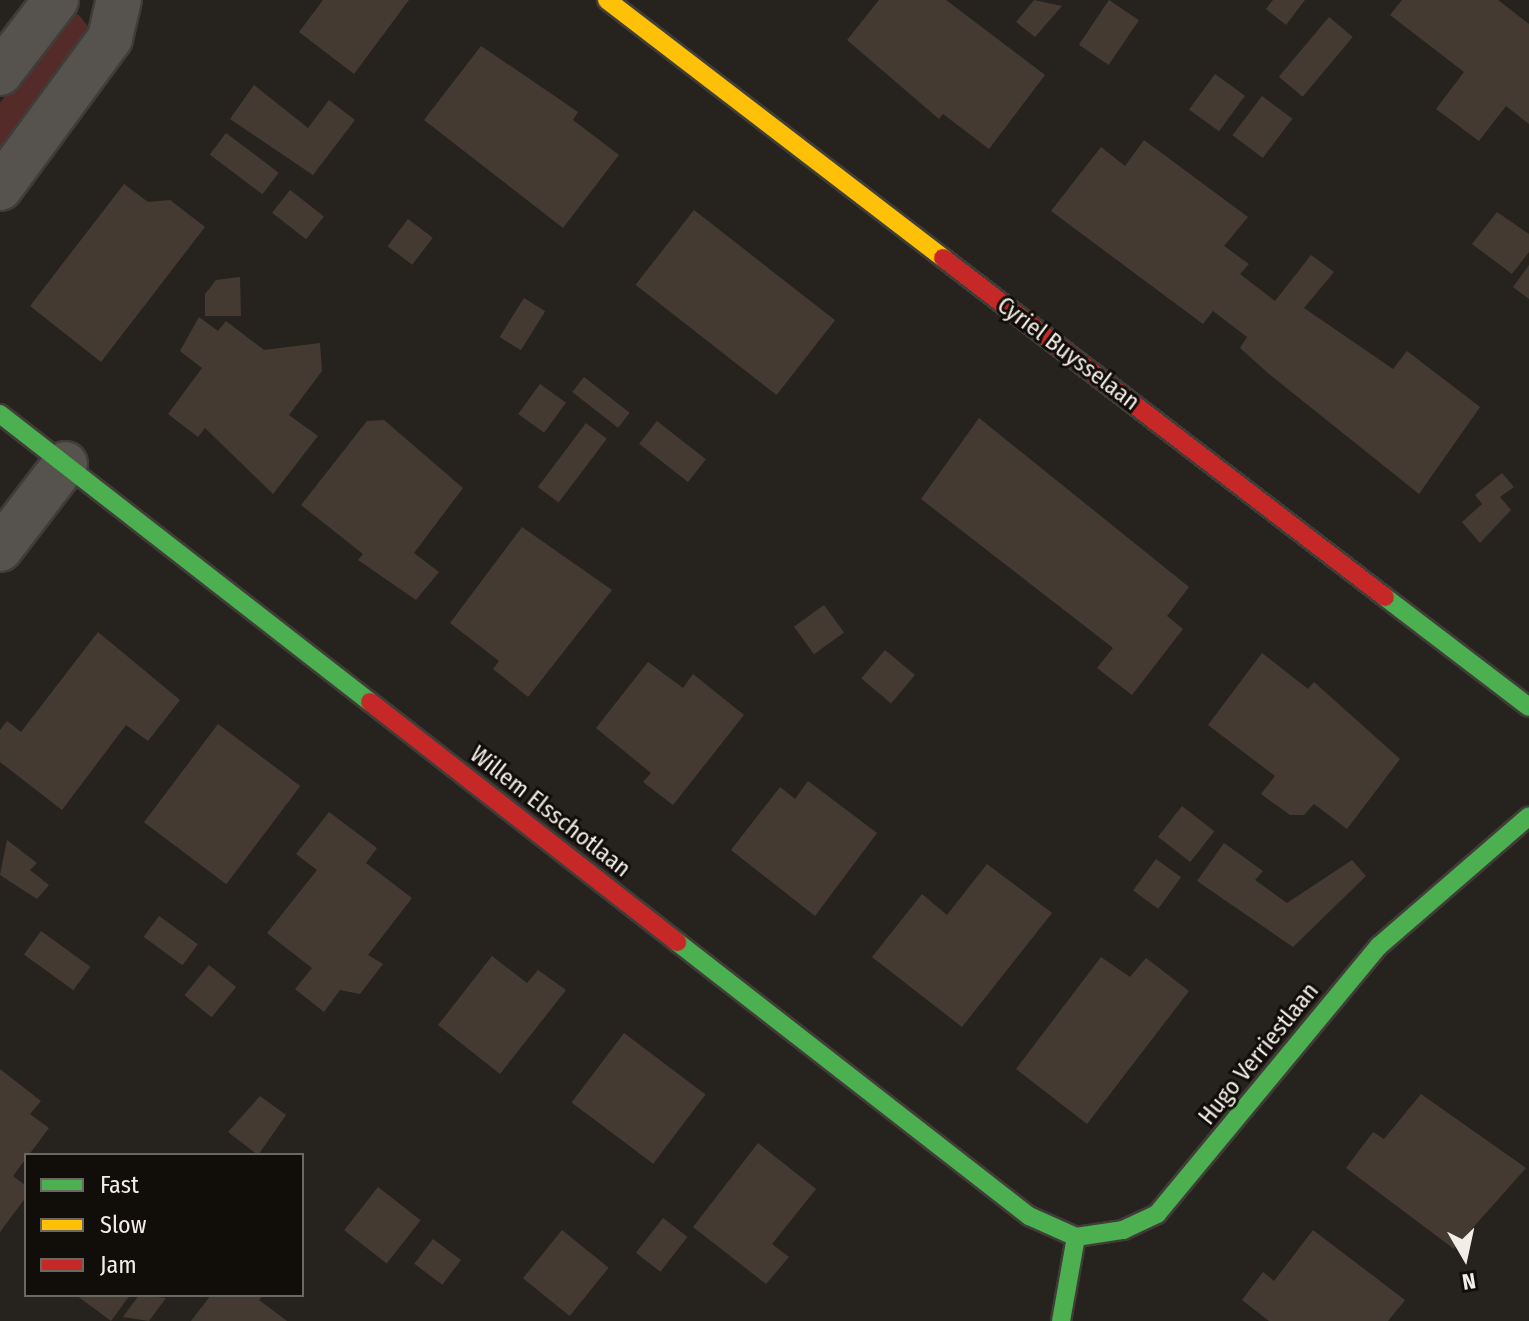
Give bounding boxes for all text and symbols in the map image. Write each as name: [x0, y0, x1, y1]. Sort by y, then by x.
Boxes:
street label: Cyriel Buysselaan: [991, 291, 1145, 417]
street label: Willem Elsschotlaan: [464, 740, 636, 884]
street label: Hugo Verriestlaan: [1193, 977, 1325, 1131]
legend: [24, 1153, 304, 1297]
text: Fast: [100, 1171, 139, 1199]
text: Slow: [100, 1211, 146, 1239]
north arrow: [1425, 1217, 1505, 1297]
text: Jam: [100, 1251, 137, 1279]
text: N: [1460, 1267, 1477, 1296]

